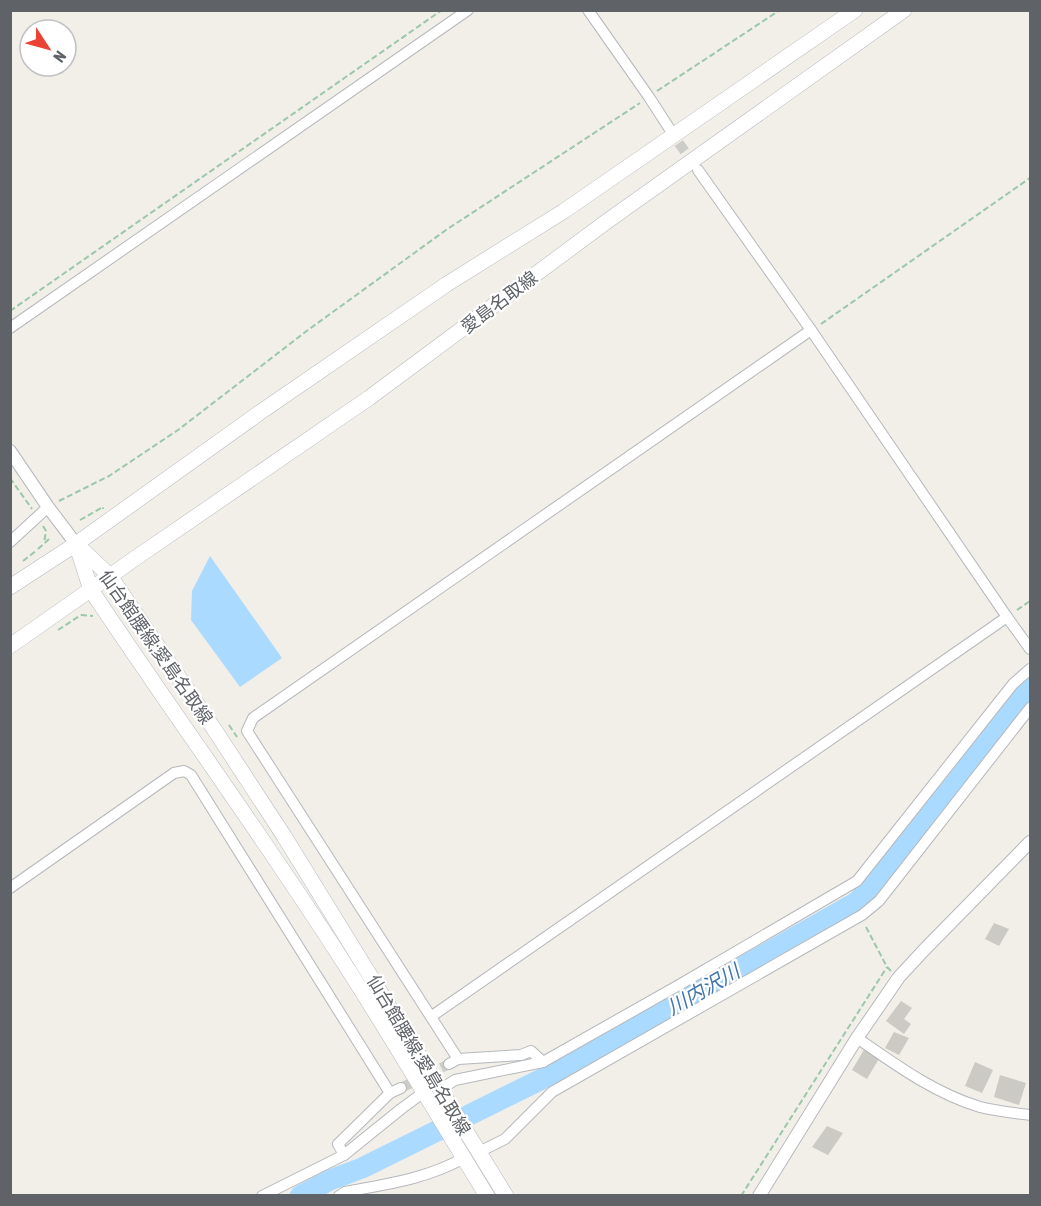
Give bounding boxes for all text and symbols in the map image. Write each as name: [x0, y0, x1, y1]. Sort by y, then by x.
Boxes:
north arrow: [18, 18, 78, 78]
text: N: [50, 48, 70, 66]
street label: 愛島名取線: [457, 267, 541, 337]
street label: 仙台館腰線;愛島名取線: [95, 566, 217, 728]
water label: 川内沢川: [663, 958, 745, 1019]
street label: 仙台館腰線;愛島名取線: [363, 971, 475, 1139]

